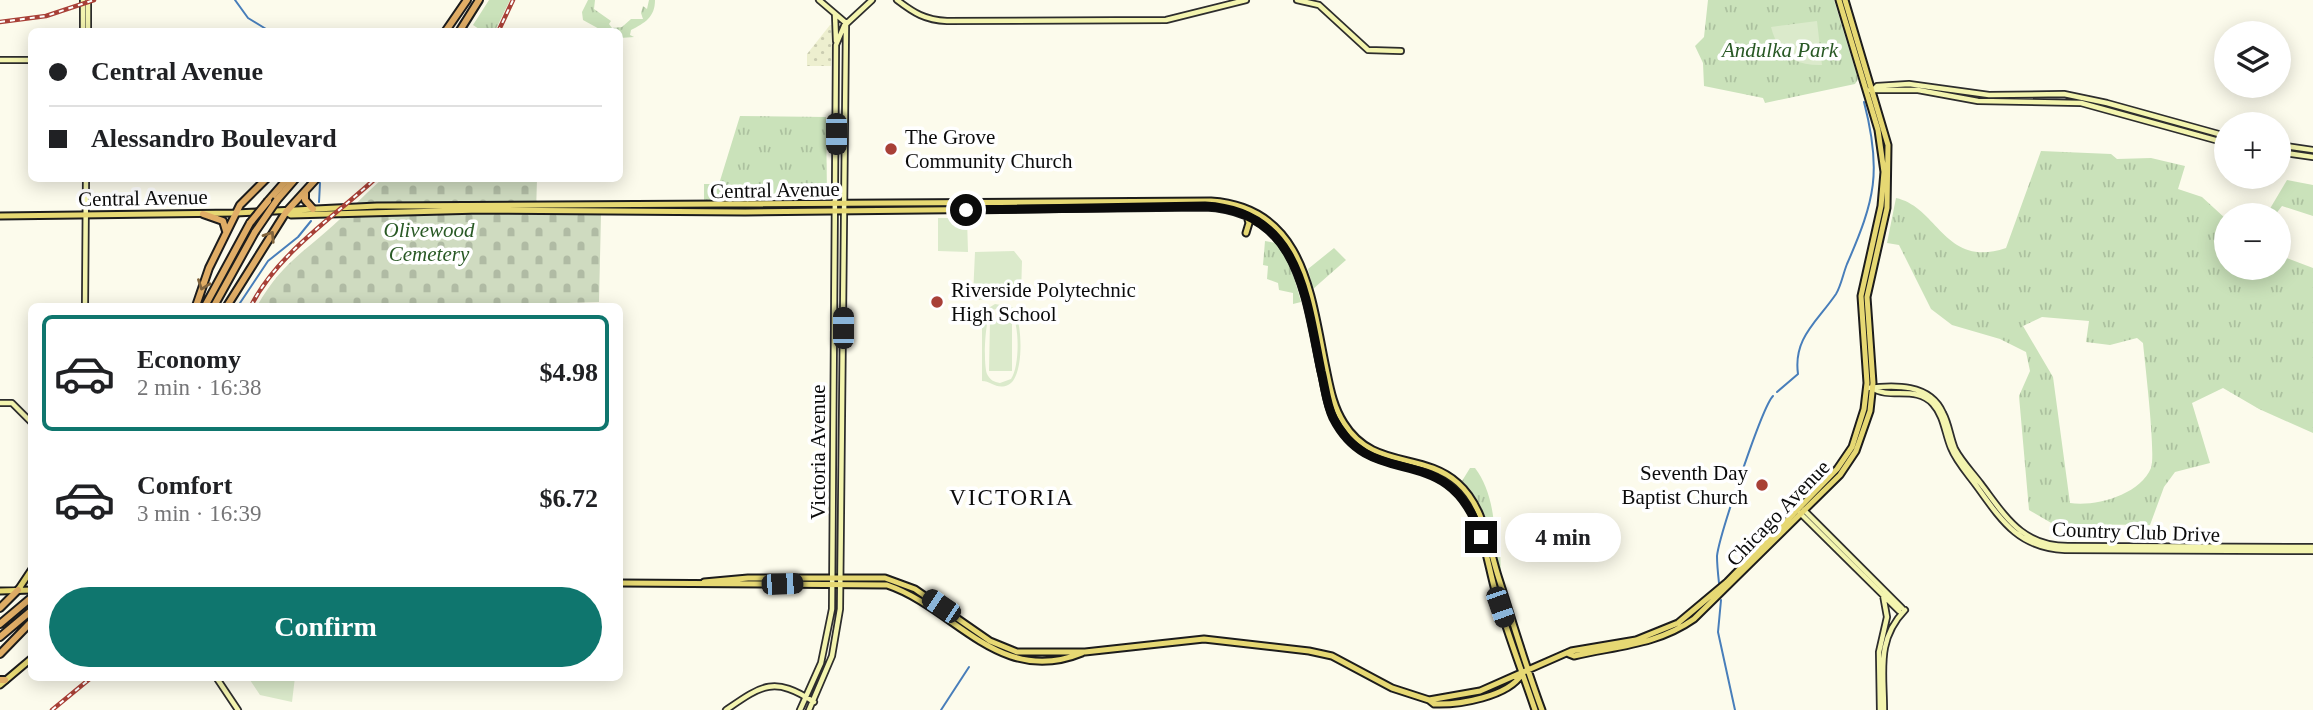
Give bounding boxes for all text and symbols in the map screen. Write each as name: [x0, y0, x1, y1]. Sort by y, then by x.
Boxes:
map controls: [2214, 21, 2291, 280]
button: layers: [2214, 21, 2291, 98]
park label: Andulka Park: [1720, 38, 1839, 62]
text: Central Avenue: [91, 57, 263, 86]
button: +: [2214, 112, 2291, 189]
car: [826, 113, 847, 155]
text: Alessandro Boulevard: [91, 124, 337, 153]
place label: The Grove Community Church: [905, 125, 1073, 173]
marker: The Grove Community Church: [883, 141, 899, 157]
street label: Central Avenue: [710, 177, 840, 203]
street label: Central Avenue: [78, 185, 208, 211]
route start: [950, 194, 982, 226]
button: −: [2214, 203, 2291, 280]
park label: Olivewood Cemetery: [384, 218, 475, 266]
one-way arrow: [262, 230, 275, 243]
one-way arrow: [197, 278, 211, 290]
place label: Riverside Polytechnic High School: [951, 278, 1136, 326]
marker: Riverside Polytechnic High School: [929, 294, 945, 310]
car: [833, 307, 854, 349]
icon: car: [53, 342, 116, 405]
text: Economy: [137, 345, 241, 374]
text: $4.98: [540, 358, 598, 387]
text: 2 min · 16:38: [137, 375, 262, 400]
street label: Victoria Avenue: [806, 384, 830, 520]
street label: Chicago Avenue: [1721, 455, 1835, 571]
place label: Seventh Day Baptist Church: [1621, 461, 1748, 509]
icon: car: [53, 468, 116, 531]
text: Comfort: [137, 471, 232, 500]
marker: Seventh Day Baptist Church: [1754, 477, 1770, 493]
text: $6.72: [540, 484, 598, 513]
district label: VICTORIA: [949, 485, 1075, 510]
text: 3 min · 16:39: [137, 501, 262, 526]
callout: 4 min: [1506, 512, 1621, 562]
street label: Country Club Drive: [2052, 517, 2220, 547]
route end: [1465, 521, 1497, 553]
text: 4 min: [1535, 525, 1591, 550]
car: [761, 573, 804, 595]
car: [1484, 584, 1517, 630]
car: [918, 586, 965, 626]
button: Confirm: [49, 587, 602, 667]

